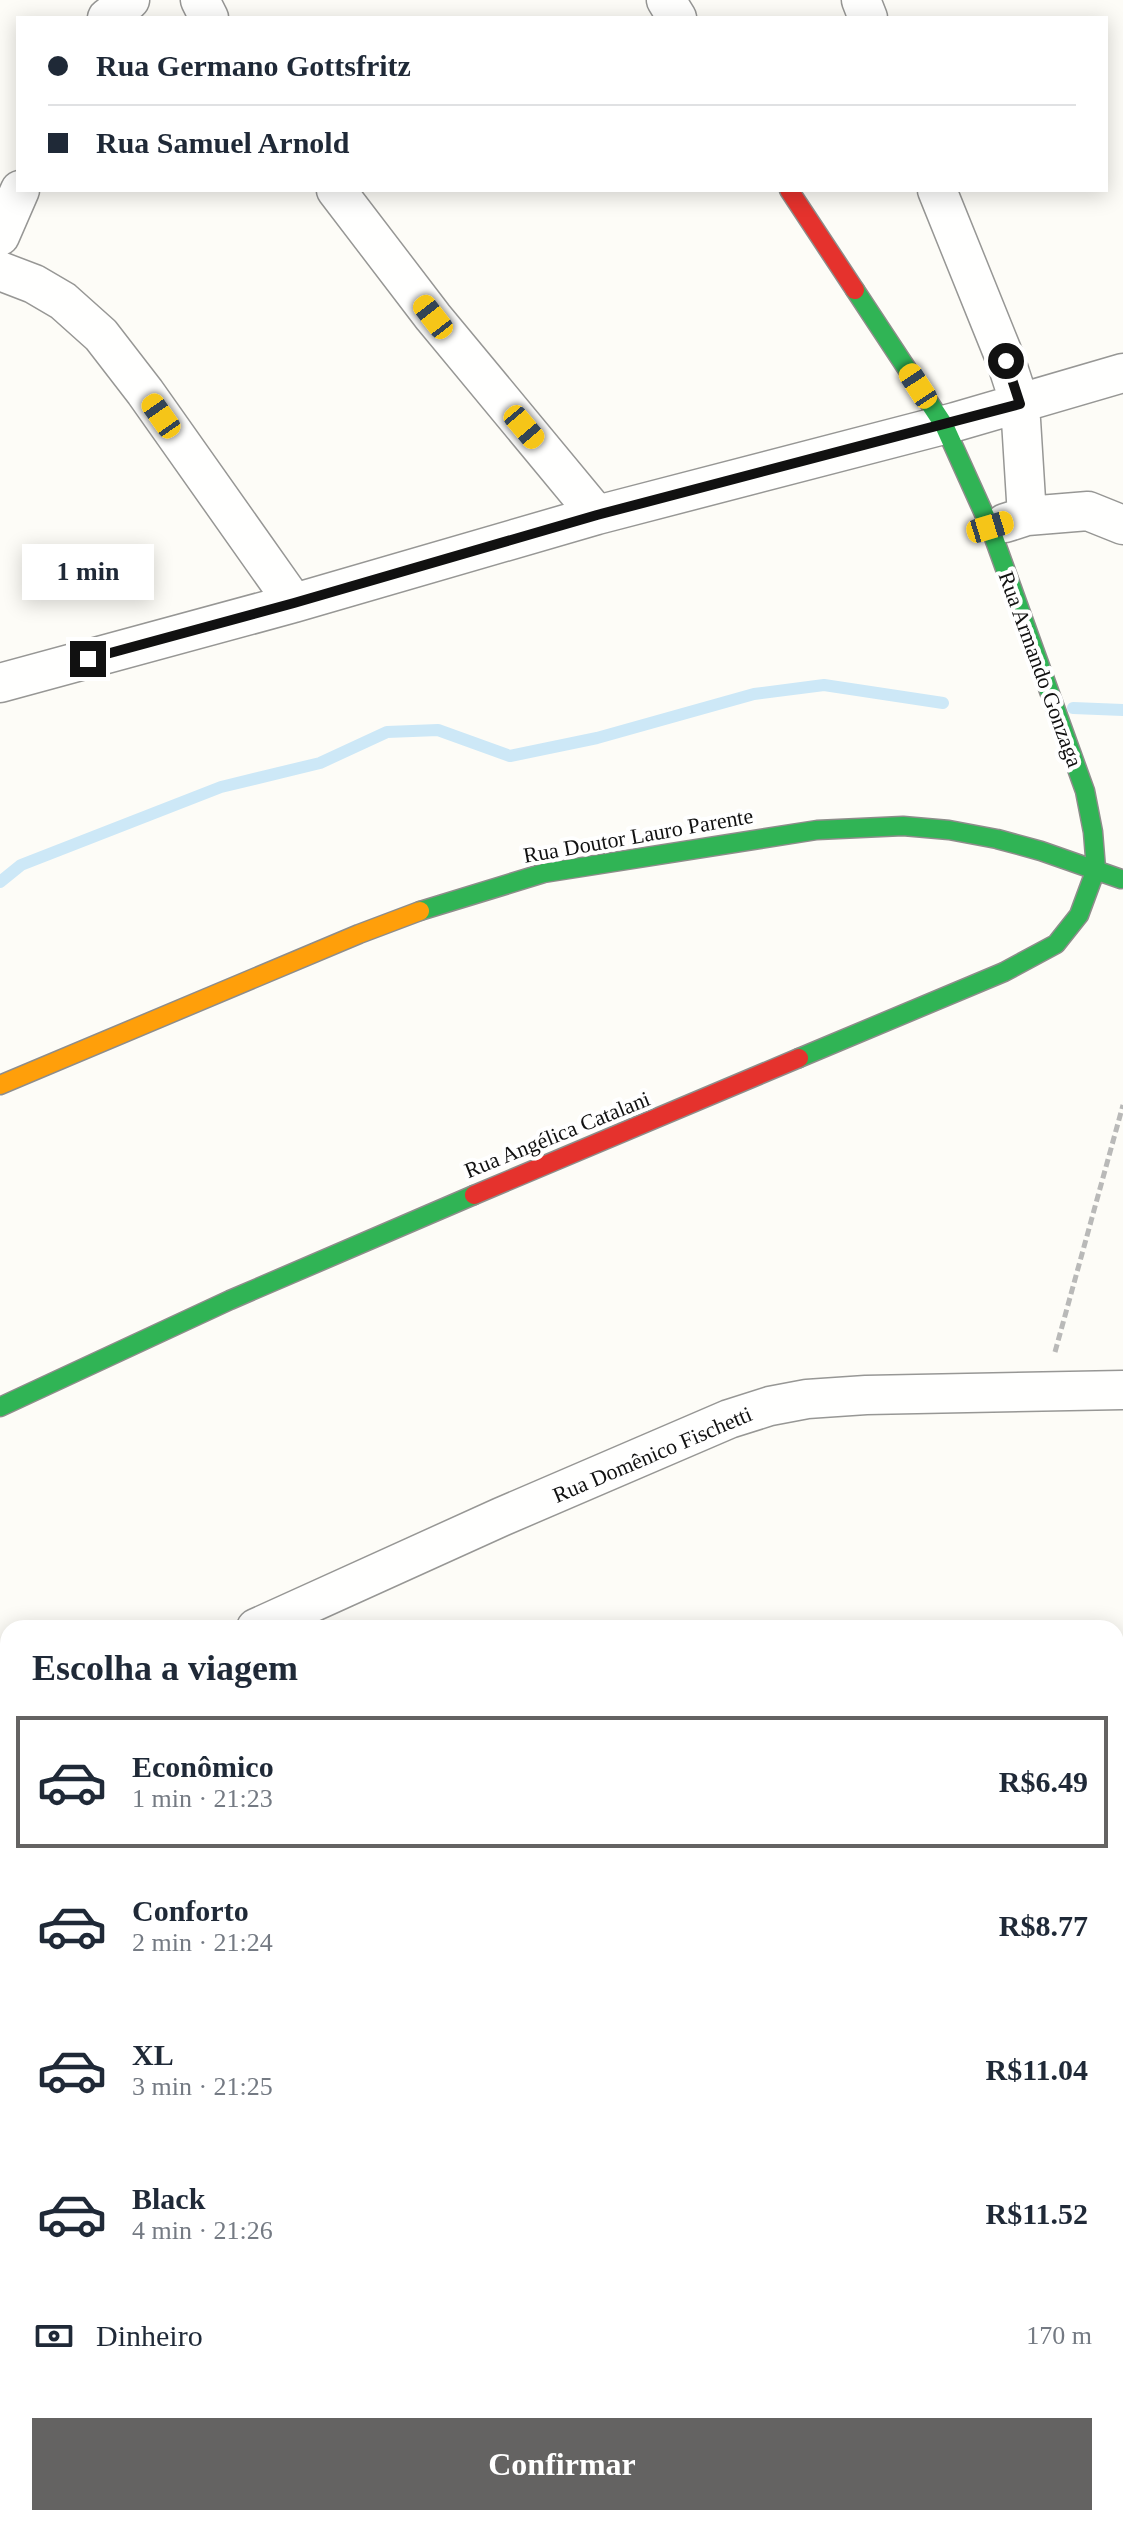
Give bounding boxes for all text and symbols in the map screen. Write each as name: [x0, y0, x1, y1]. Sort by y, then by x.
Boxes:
text: Rua Germano Gottsfritz: [96, 49, 411, 82]
text: Rua Samuel Arnold: [96, 126, 349, 159]
car: [409, 291, 457, 343]
route start: [988, 343, 1024, 379]
car: [895, 359, 941, 413]
car: [137, 389, 185, 443]
car: [499, 401, 549, 453]
car: [964, 509, 1016, 545]
callout: 1 min: [22, 543, 154, 599]
text: 1 min: [57, 557, 119, 586]
street label: Rua Armando Gonzaga: [993, 568, 1088, 771]
route end: [70, 641, 106, 677]
street label: Rua Doutor Lauro Parente: [521, 803, 755, 868]
street label: Rua Angélica Catalani: [461, 1086, 654, 1183]
street label: Rua Domênico Fischetti: [549, 1401, 756, 1508]
text: Escolha a viagem: [32, 1648, 298, 1688]
icon: car: [36, 1746, 108, 1818]
text: Econômico: [132, 1750, 274, 1783]
text: R$6.49: [999, 1765, 1088, 1798]
text: 1 min · 21:23: [132, 1784, 273, 1813]
icon: car: [36, 1890, 108, 1962]
text: Conforto: [132, 1894, 249, 1927]
text: R$8.77: [999, 1909, 1088, 1942]
text: 2 min · 21:24: [132, 1928, 273, 1957]
icon: car: [36, 2034, 108, 2106]
text: XL: [132, 2038, 174, 2071]
text: R$11.04: [985, 2053, 1088, 2086]
text: 3 min · 21:25: [132, 2072, 273, 2101]
icon: car: [36, 2178, 108, 2250]
text: Black: [132, 2182, 205, 2215]
text: R$11.52: [985, 2197, 1088, 2230]
text: 4 min · 21:26: [132, 2216, 273, 2245]
icon: cash: [32, 2314, 76, 2358]
text: Dinheiro: [96, 2319, 203, 2352]
text: 170 m: [1026, 2321, 1092, 2350]
button: Confirmar: [32, 2418, 1092, 2510]

